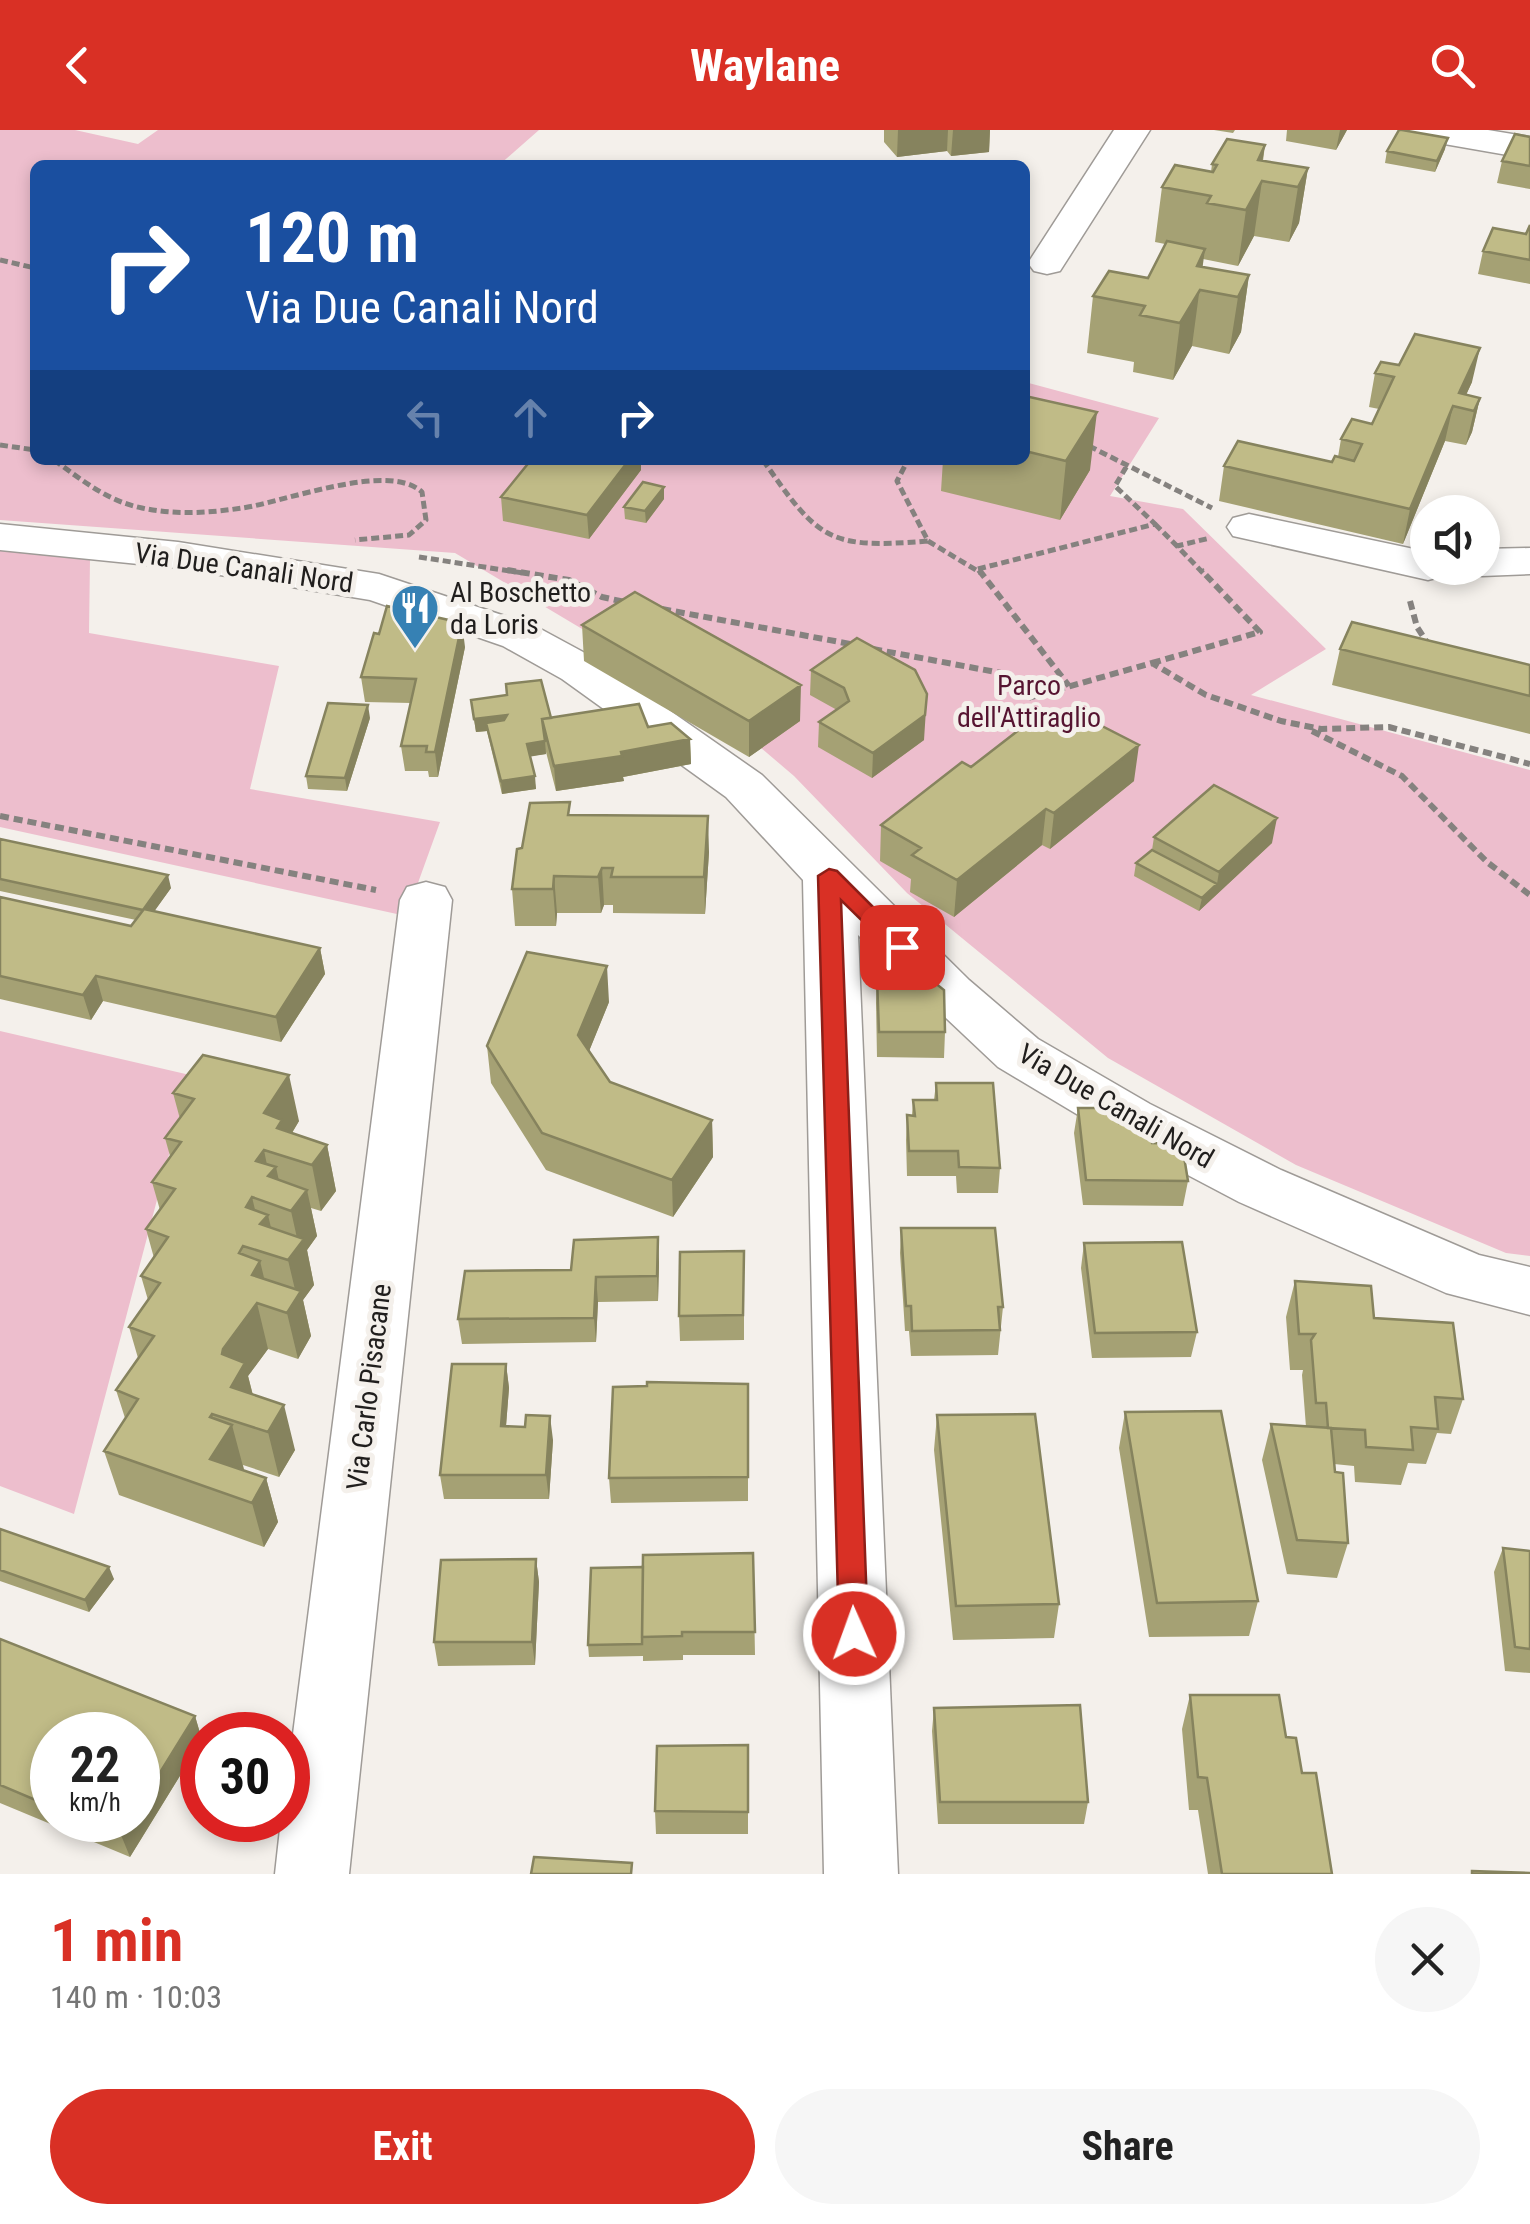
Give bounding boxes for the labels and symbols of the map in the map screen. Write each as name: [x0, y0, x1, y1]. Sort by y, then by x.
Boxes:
street label: Via Due Canali Nord: [133, 536, 355, 600]
place label: Al Boschetto da Loris: [450, 576, 591, 641]
restaurant icon: Al Boschetto da Loris: [389, 582, 441, 650]
park label: Parco dell'Attiraglio: [957, 669, 1101, 734]
pin: [860, 905, 945, 990]
street label: Via Due Canali Nord: [1012, 1037, 1220, 1175]
street label: Via Carlo Pisacane: [340, 1282, 398, 1492]
position arrow: [802, 1582, 906, 1686]
speed limit sign: 30: [180, 1712, 310, 1842]

